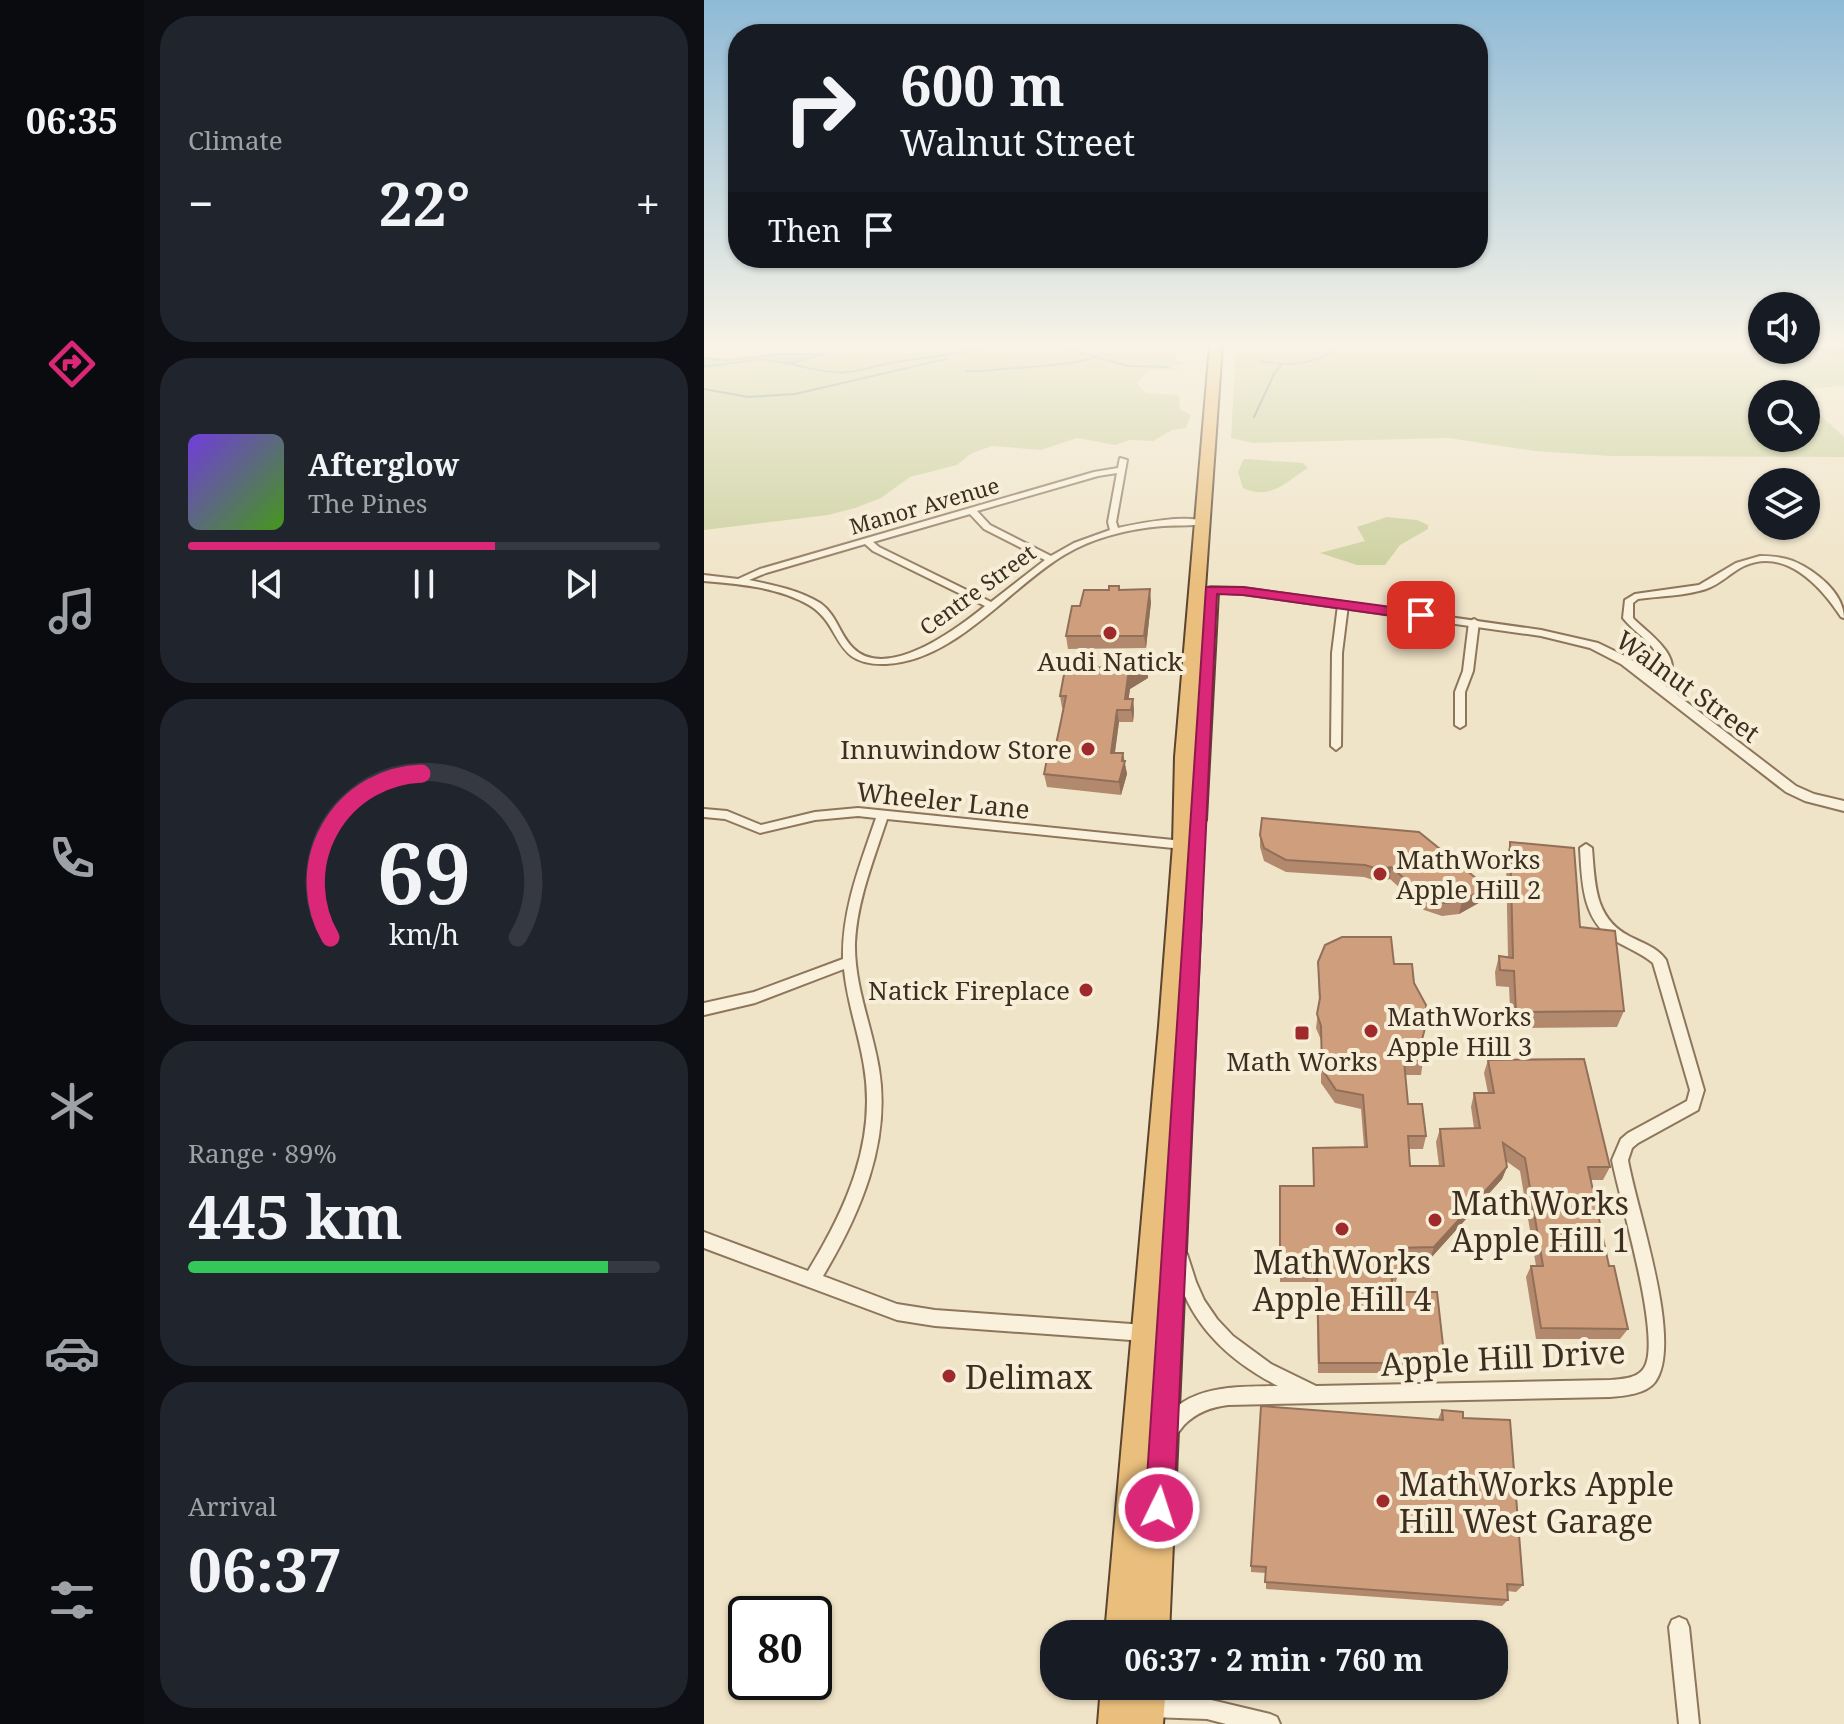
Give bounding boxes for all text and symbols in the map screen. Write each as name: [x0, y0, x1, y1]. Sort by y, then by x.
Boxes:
text: 600 m: [900, 46, 1065, 122]
icon: right: [768, 56, 872, 160]
text: 06:35: [26, 96, 118, 145]
text: Walnut Street: [900, 118, 1135, 167]
text: Climate: [188, 122, 283, 158]
text: 22°: [379, 162, 470, 244]
text: −: [188, 173, 213, 233]
text: +: [635, 173, 660, 233]
icon: arrive: [857, 208, 901, 252]
text: Then: [768, 210, 841, 251]
map controls: [1748, 292, 1820, 540]
button: sound: [1748, 292, 1820, 364]
icon: directions: [44, 336, 100, 392]
button: search: [1748, 380, 1820, 452]
text: Afterglow: [308, 444, 459, 485]
button: layers: [1748, 468, 1820, 540]
street label: Manor Avenue: [846, 469, 1002, 541]
text: The Pines: [308, 485, 428, 521]
street label: Centre Street: [913, 537, 1041, 641]
icon: previous: [245, 562, 289, 606]
icon: pause: [402, 562, 446, 606]
icon: next: [559, 562, 603, 606]
pin: [1387, 581, 1455, 649]
icon: music: [44, 583, 100, 639]
icon: arrive: [1399, 593, 1443, 637]
street label: Walnut Street: [1609, 622, 1767, 750]
marker: Audi Natick: [1101, 624, 1119, 642]
place label: Audi Natick: [1037, 643, 1183, 679]
place label: Innuwindow Store: [840, 731, 1072, 767]
marker: Innuwindow Store: [1079, 740, 1097, 758]
street label: Wheeler Lane: [855, 773, 1031, 827]
text: 69: [377, 815, 471, 928]
icon: phone: [44, 830, 100, 886]
place label: MathWorks Apple Hill 2: [1396, 841, 1541, 907]
marker: MathWorks Apple Hill 2: [1371, 865, 1389, 883]
text: km/h: [389, 914, 459, 953]
place label: Natick Fireplace: [868, 972, 1070, 1008]
marker: Natick Fireplace: [1077, 981, 1095, 999]
place label: MathWorks Apple Hill 3: [1387, 998, 1532, 1064]
marker: MathWorks Apple Hill 3: [1362, 1022, 1380, 1040]
marker: Math Works: [1293, 1024, 1311, 1042]
place label: Math Works: [1226, 1043, 1378, 1079]
icon: climate: [44, 1078, 100, 1134]
text: Range · 89%: [188, 1135, 337, 1171]
text: 445 km: [188, 1175, 403, 1257]
place label: MathWorks Apple Hill 1: [1451, 1181, 1630, 1261]
marker: MathWorks Apple Hill 1: [1426, 1211, 1444, 1229]
marker: MathWorks Apple Hill 4: [1333, 1220, 1351, 1238]
place label: MathWorks Apple Hill 4: [1253, 1240, 1432, 1320]
icon: car: [44, 1325, 100, 1381]
street label: Apple Hill Drive: [1379, 1329, 1627, 1385]
place label: Delimax: [965, 1355, 1093, 1398]
marker: Delimax: [940, 1367, 958, 1385]
place label: MathWorks Apple Hill West Garage: [1399, 1462, 1674, 1542]
position arrow: [1117, 1466, 1201, 1550]
text: Arrival: [188, 1488, 277, 1524]
marker: MathWorks Apple Hill West Garage: [1374, 1492, 1392, 1510]
text: 06:37: [188, 1528, 342, 1610]
icon: filters: [44, 1572, 100, 1628]
speed limit sign: 80: [728, 1596, 832, 1700]
text: 06:37 · 2 min · 760 m: [1125, 1639, 1423, 1680]

